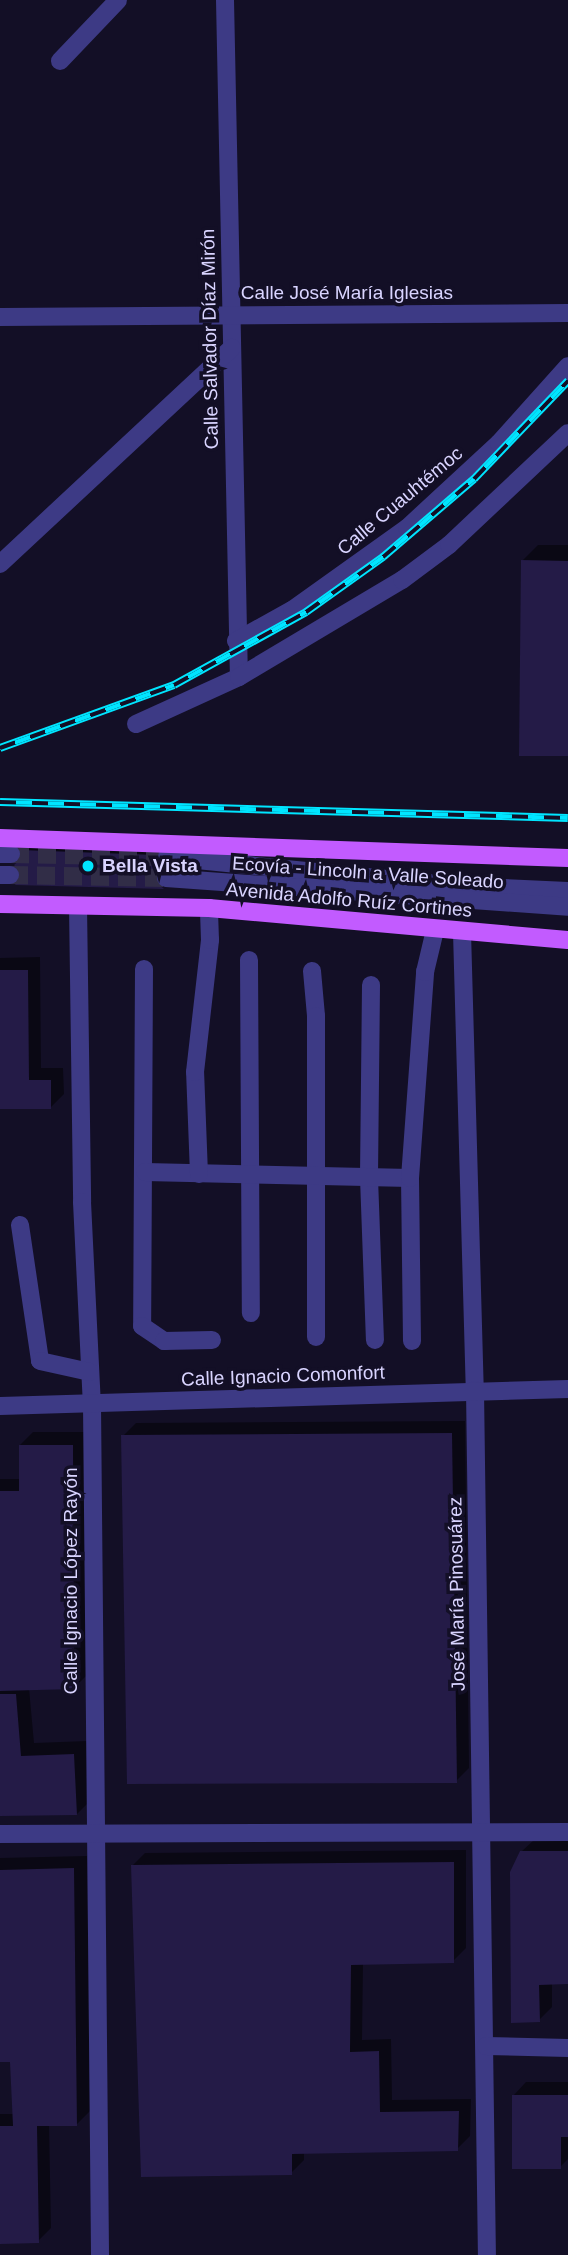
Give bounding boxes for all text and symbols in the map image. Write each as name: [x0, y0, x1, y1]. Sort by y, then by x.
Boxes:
street label: Calle Salvador Díaz Mirón: [197, 228, 223, 450]
street label: Calle José María Iglesias: [241, 282, 453, 304]
street label: Calle Cuauhtémoc: [333, 442, 467, 560]
street label: Ecovía - Lincoln a Valle Soleado: [231, 852, 505, 894]
place label: Bella Vista: [102, 855, 198, 877]
marker: Bella Vista: [80, 858, 96, 874]
street label: Avenida Adolfo Ruíz Cortines: [225, 878, 473, 922]
street label: Calle Ignacio Comonfort: [181, 1361, 385, 1391]
street label: Calle Ignacio López Rayón: [60, 1467, 82, 1695]
street label: José María Pinosuárez: [444, 1497, 470, 1691]

